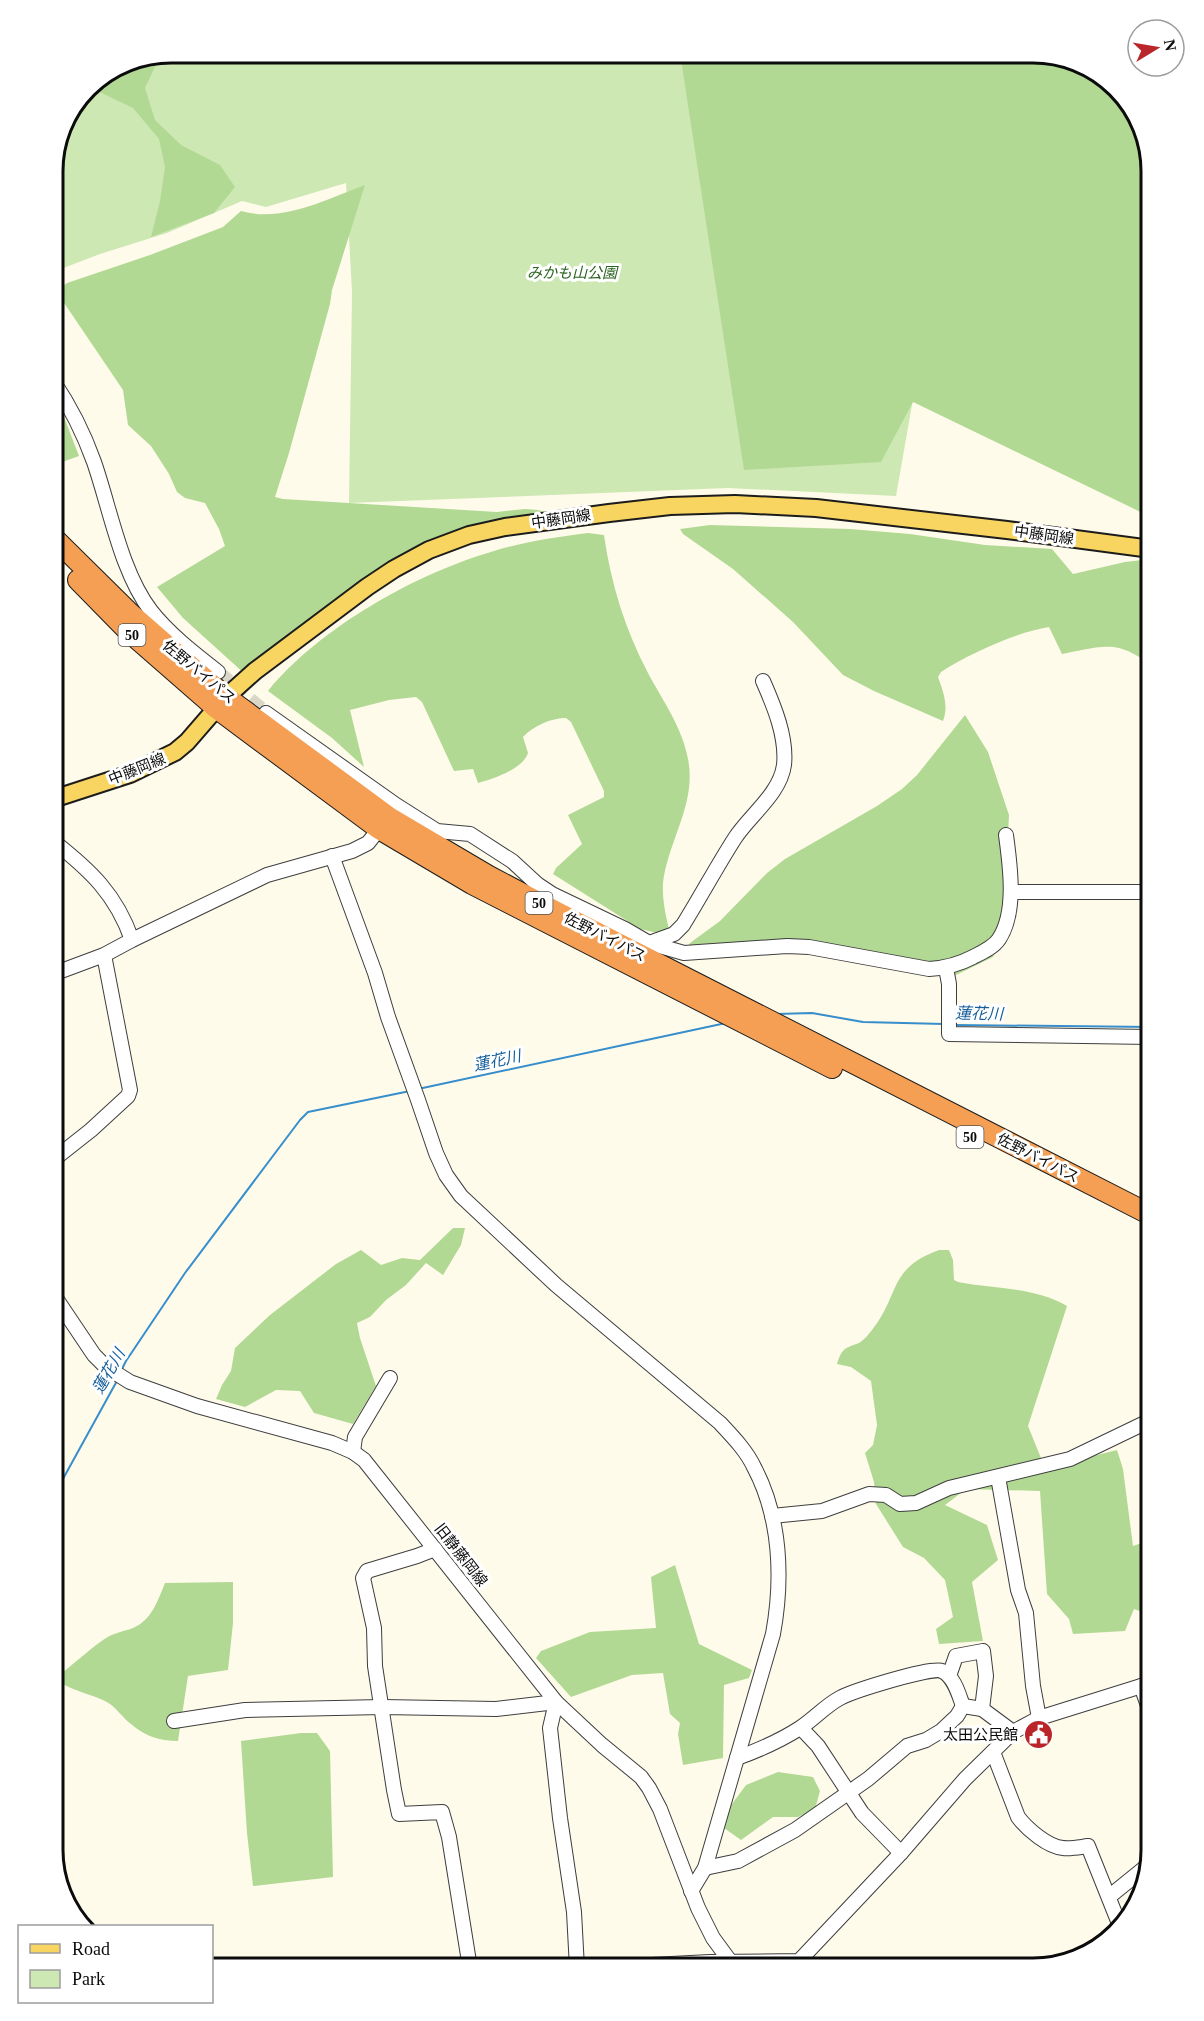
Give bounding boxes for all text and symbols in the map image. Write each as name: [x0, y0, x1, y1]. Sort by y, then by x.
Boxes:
north arrow: [1126, 18, 1186, 78]
text: N: [1161, 38, 1180, 53]
park label: みかも山公園: [527, 265, 619, 281]
street label: 中藤岡線: [530, 507, 592, 531]
street label: 中藤岡線: [1013, 523, 1075, 547]
road number: 50: [118, 624, 146, 646]
street label: 佐野バイパス: [159, 637, 239, 707]
street label: 中藤岡線: [106, 750, 168, 788]
road number: 50: [526, 892, 552, 914]
street label: 佐野バイパス: [561, 910, 649, 964]
water label: 蓮花川: [955, 1005, 1005, 1022]
water label: 蓮花川: [472, 1047, 524, 1074]
road number: 50: [956, 1126, 984, 1148]
street label: 佐野バイパス: [994, 1131, 1082, 1185]
water label: 蓮花川: [89, 1344, 129, 1396]
street label: 旧静藤岡線: [432, 1521, 490, 1589]
public building icon: 太田公民館: [1023, 1719, 1055, 1751]
place label: 太田公民館: [943, 1727, 1018, 1743]
legend: [18, 1925, 213, 2003]
text: Road: [72, 1939, 110, 1959]
text: Park: [72, 1969, 105, 1989]

